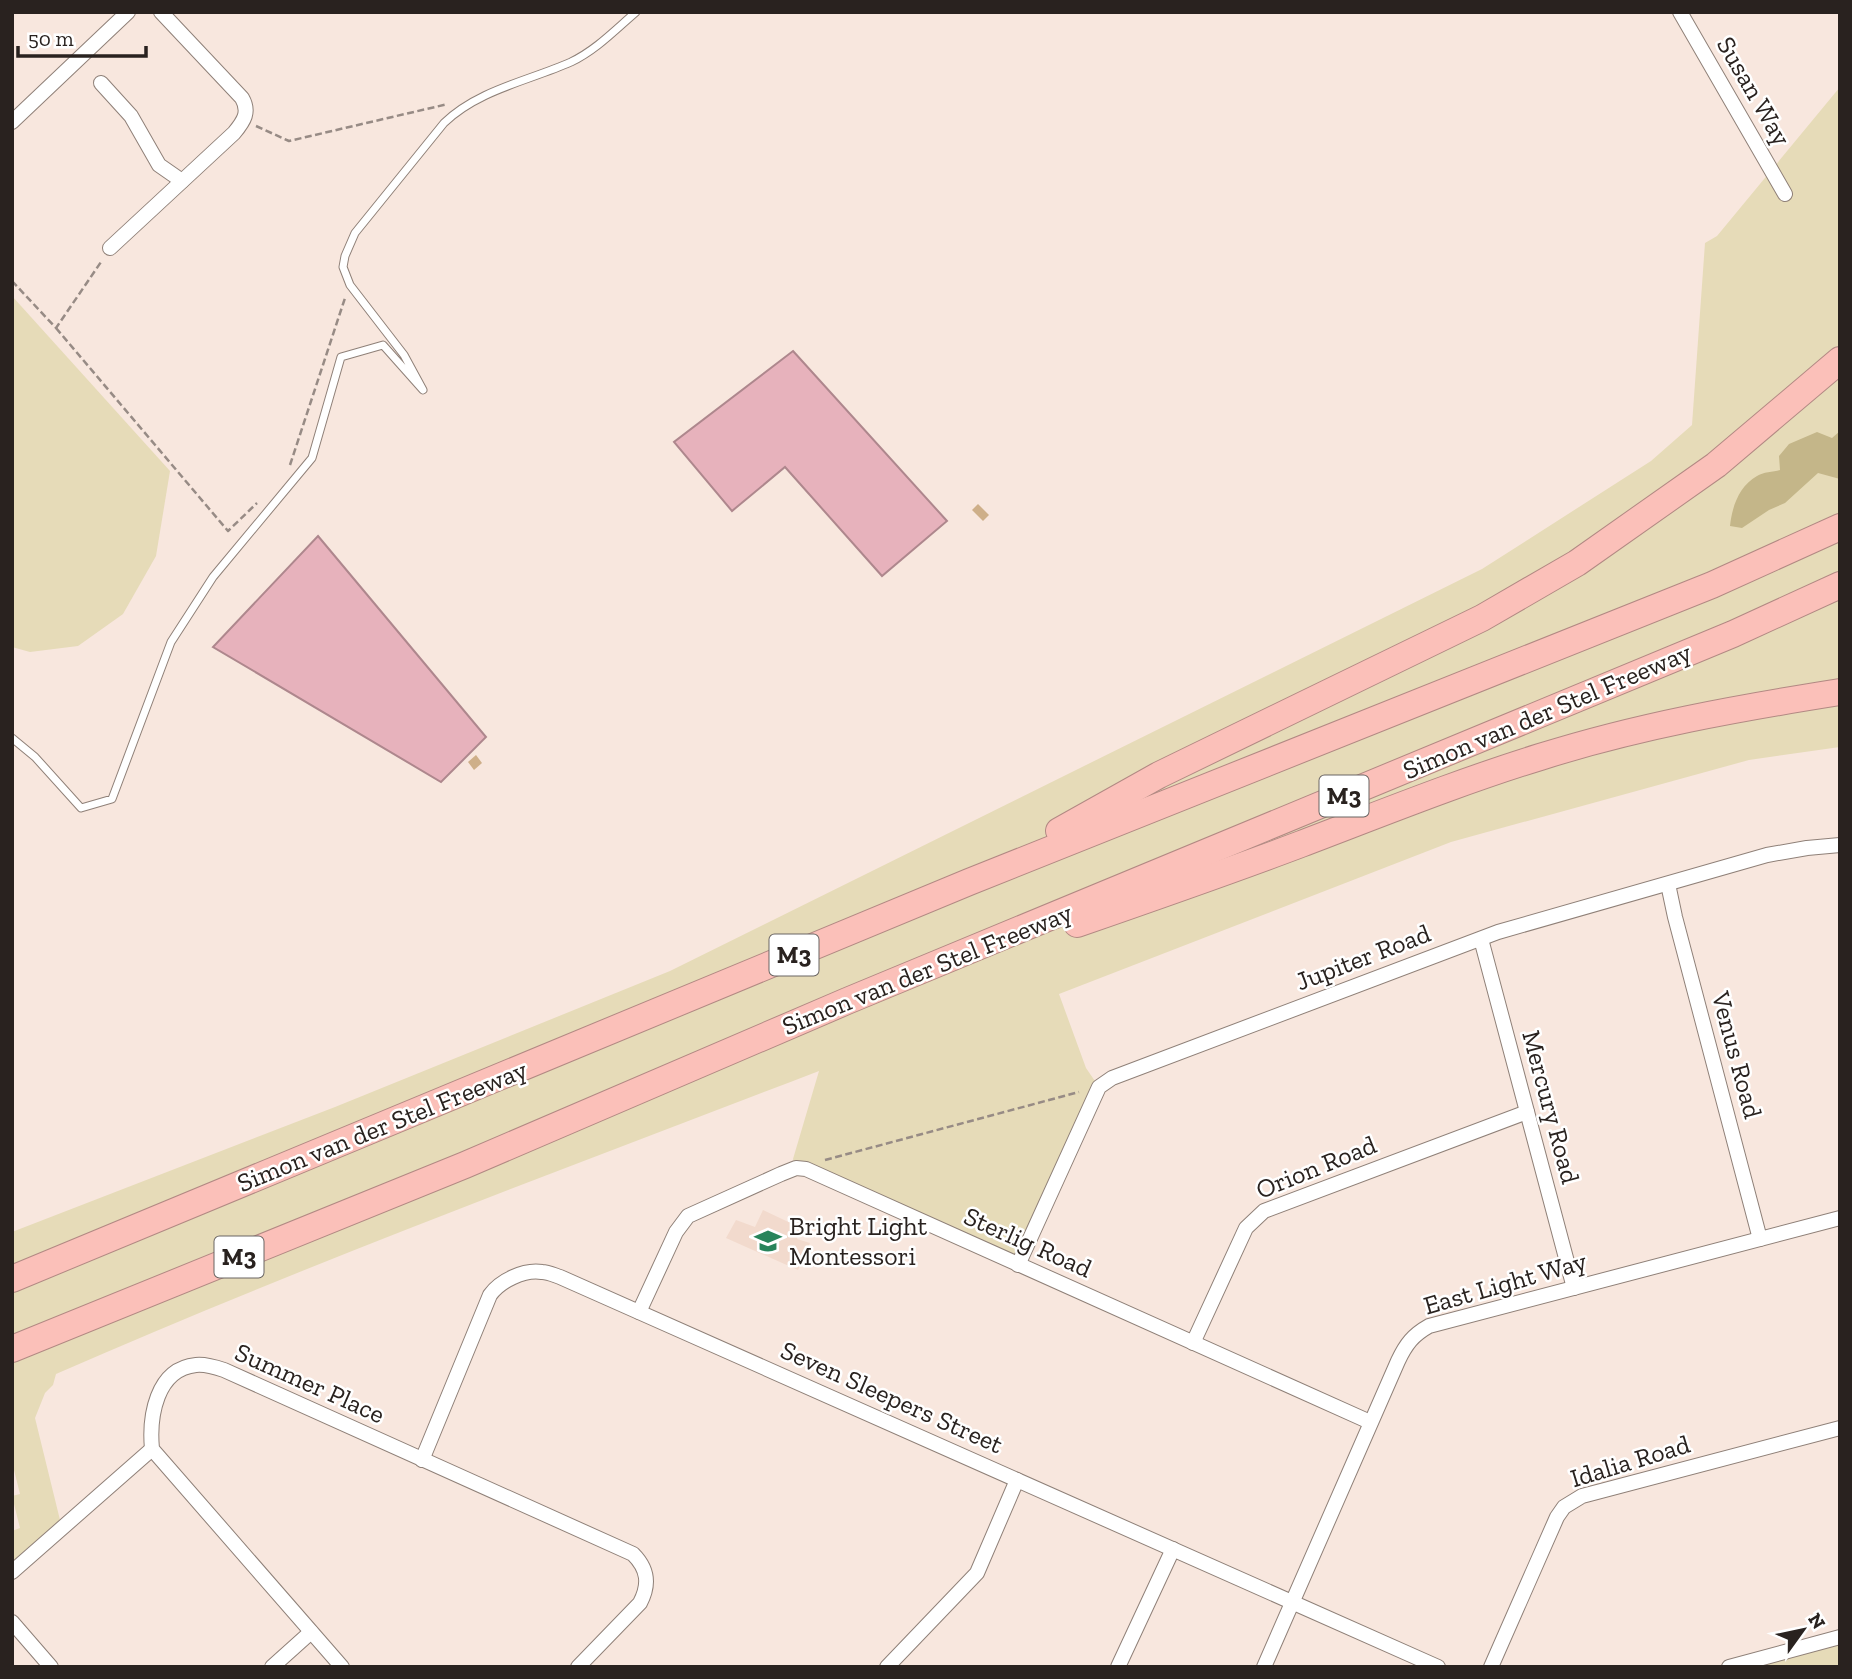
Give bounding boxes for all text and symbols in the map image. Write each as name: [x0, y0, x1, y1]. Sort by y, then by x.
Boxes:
scale bar: [18, 14, 145, 58]
text: 50 m: [28, 26, 74, 51]
street label: Susan Way: [1710, 31, 1798, 152]
street label: Simon van der Stel Freeway: [1398, 635, 1697, 786]
road number: M3: [1320, 776, 1368, 816]
street label: Simon van der Stel Freeway: [777, 896, 1077, 1042]
street label: Jupiter Road: [1291, 917, 1435, 997]
road number: M3: [770, 934, 818, 975]
street label: Venus Road: [1704, 987, 1769, 1122]
street label: Mercury Road: [1515, 1027, 1587, 1187]
street label: Simon van der Stel Freeway: [232, 1053, 532, 1199]
street label: Orion Road: [1251, 1128, 1381, 1206]
street label: Sterlig Road: [959, 1200, 1097, 1284]
place label: Bright Light Montessori: [789, 1210, 928, 1272]
school or university icon: Bright Light Montessori: [753, 1226, 783, 1256]
road number: M3: [215, 1237, 264, 1278]
street label: East Light Way: [1420, 1244, 1591, 1322]
street label: Seven Sleepers Street: [776, 1334, 1008, 1461]
street label: Summer Place: [230, 1336, 390, 1430]
street label: Idalia Road: [1566, 1428, 1694, 1494]
north arrow: [1768, 1595, 1838, 1665]
text: N: [1803, 1609, 1830, 1633]

